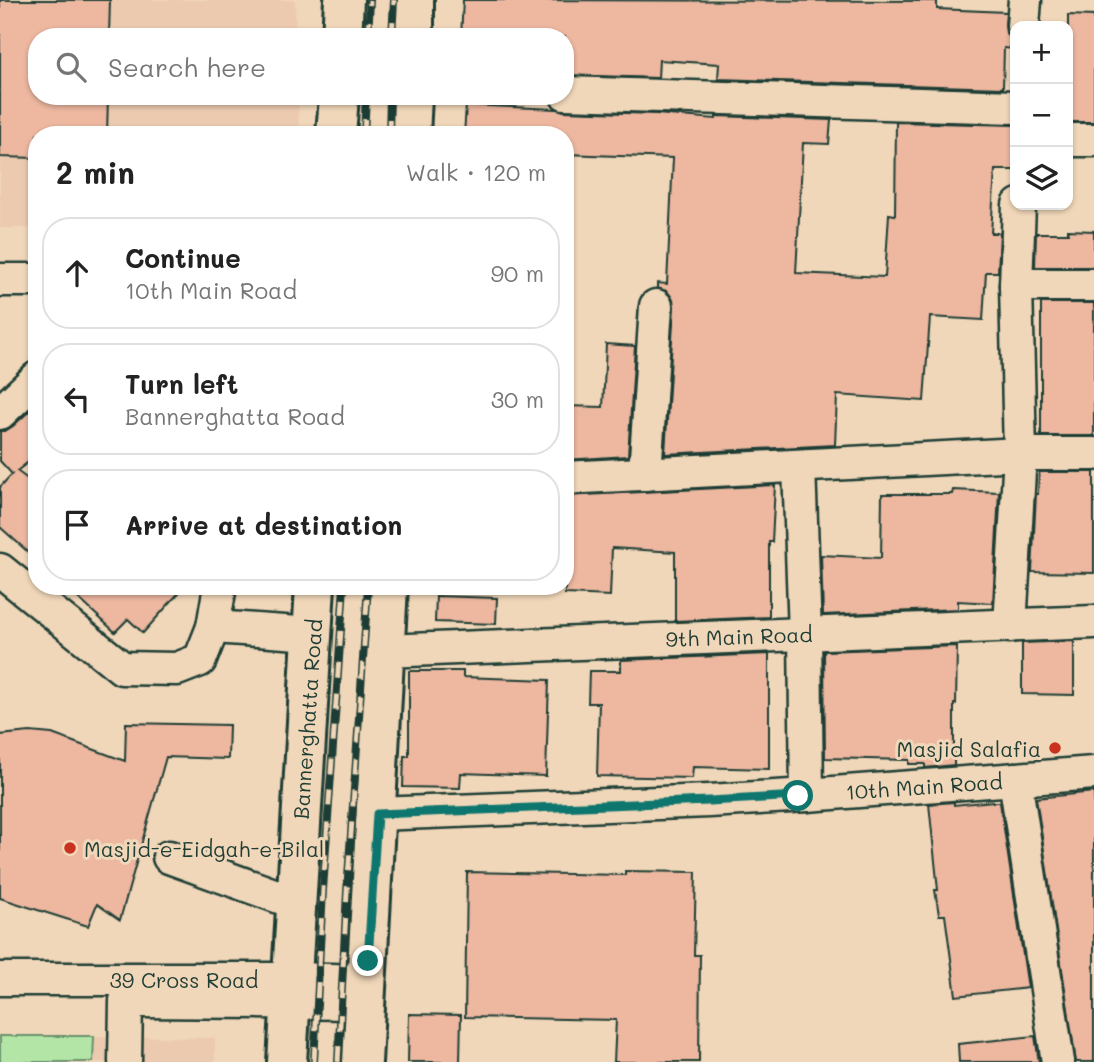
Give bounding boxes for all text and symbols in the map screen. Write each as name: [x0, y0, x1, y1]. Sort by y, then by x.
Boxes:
map controls: [1010, 21, 1073, 210]
button: +: [1010, 21, 1073, 84]
search box: [28, 28, 574, 105]
icon: search: [52, 48, 90, 86]
text: Search here: [108, 50, 266, 84]
button: −: [1010, 84, 1073, 147]
button: layers: [1010, 147, 1073, 210]
text: 2 min: [56, 152, 135, 192]
text: Walk · 120 m: [406, 157, 546, 187]
text: Continue: [125, 241, 241, 275]
icon: ahead: [58, 254, 96, 292]
text: 90 m: [491, 258, 544, 288]
text: 10th Main Road: [125, 275, 297, 305]
text: Turn left: [125, 367, 238, 401]
icon: left: [58, 380, 96, 418]
text: 30 m: [491, 384, 544, 414]
text: Bannerghatta Road: [125, 401, 345, 431]
icon: arrive: [58, 506, 96, 544]
text: Arrive at destination: [125, 508, 402, 542]
street label: Bannerghatta Road: [287, 618, 327, 820]
street label: 9th Main Road: [665, 620, 813, 652]
place label: Masjid Salafia: [897, 735, 1041, 762]
marker: Masjid Salafia: [1047, 740, 1063, 756]
street label: 10th Main Road: [845, 767, 1003, 805]
route start: [782, 780, 813, 811]
place label: Masjid-e-Eidgah-e-Bilal: [84, 835, 324, 862]
marker: Masjid-e-Eidgah-e-Bilal: [62, 840, 78, 856]
route end: [352, 945, 383, 976]
street label: 39 Cross Road: [110, 966, 258, 993]

